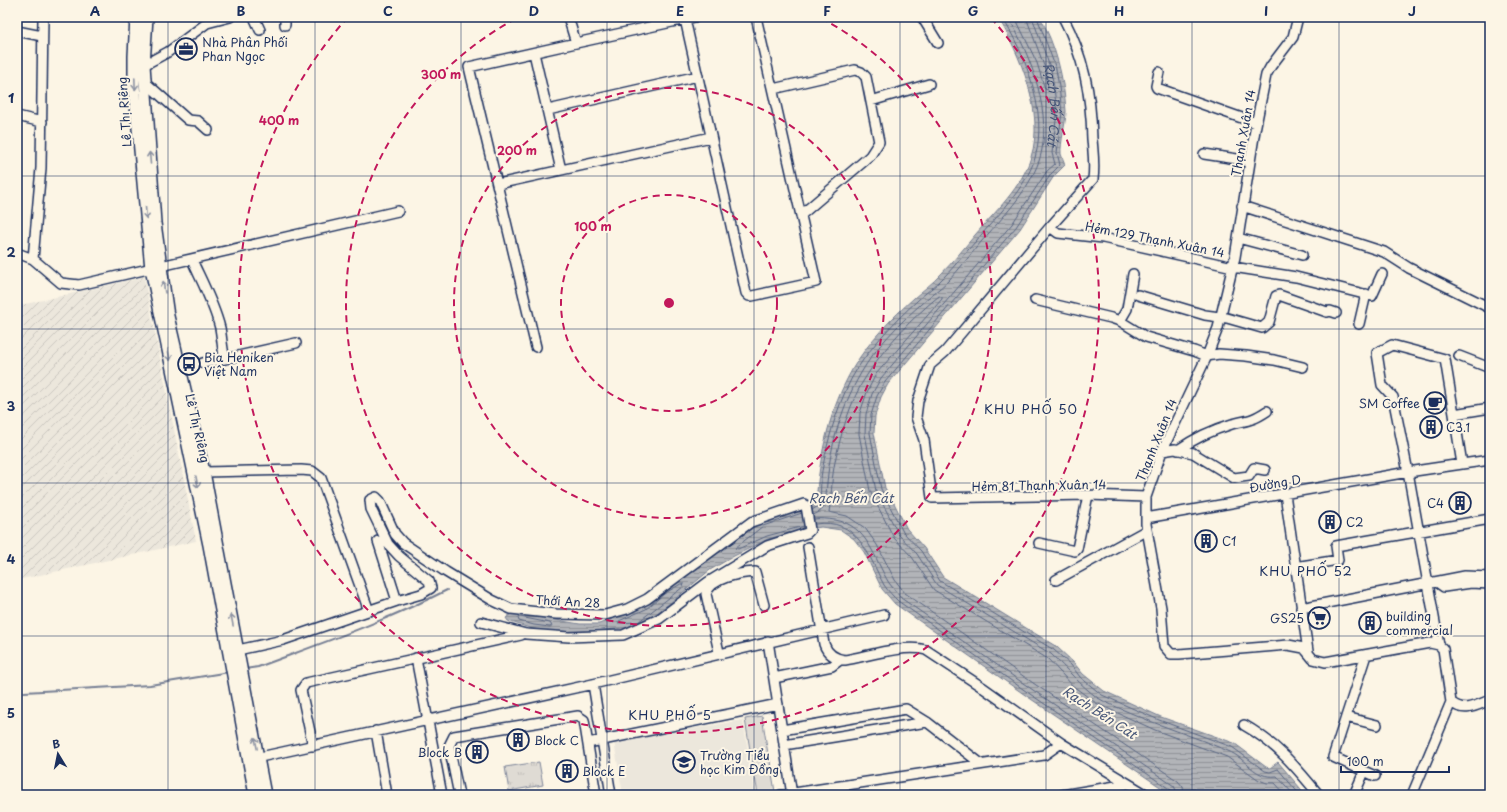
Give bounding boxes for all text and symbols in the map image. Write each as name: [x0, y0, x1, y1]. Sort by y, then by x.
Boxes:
text: A: [90, 1, 100, 20]
text: B: [237, 1, 246, 20]
text: C: [383, 1, 393, 20]
text: D: [529, 1, 539, 20]
text: E: [676, 1, 684, 20]
text: F: [823, 1, 831, 20]
text: G: [968, 1, 978, 20]
text: H: [1114, 1, 1124, 20]
text: I: [1264, 1, 1268, 20]
text: J: [1408, 1, 1416, 20]
place label: Nhà Phân Phối Phan Ngọc: [202, 33, 288, 65]
office icon: Nhà Phân Phối Phan Ngọc: [173, 36, 199, 62]
water label: Rạch Bến Cát: [1039, 60, 1067, 149]
text: 300 m: [421, 65, 461, 83]
street label: Lê Thị Riêng: [113, 76, 135, 148]
one-way arrow: [131, 77, 138, 90]
text: 1: [8, 88, 14, 107]
street label: Thạnh Xuân 14: [1226, 88, 1260, 178]
text: 400 m: [259, 111, 299, 129]
text: 200 m: [497, 141, 537, 159]
one-way arrow: [147, 152, 154, 165]
one-way arrow: [142, 206, 149, 219]
text: 100 m: [574, 217, 612, 235]
street label: Hẻm 129 Thạnh Xuân 14: [1084, 217, 1226, 261]
text: 2: [6, 242, 16, 261]
one-way arrow: [160, 281, 168, 294]
centre of rings: [662, 296, 676, 310]
one-way arrow: [165, 348, 173, 361]
place label: Bia Heniken Việt Nam: [204, 348, 274, 380]
bus stop icon: Bia Heniken Việt Nam: [176, 351, 202, 377]
cafe icon: SM Coffee: [1422, 390, 1448, 416]
street label: Lê Thị Riêng: [181, 392, 215, 464]
place label: SM Coffee: [1359, 394, 1420, 412]
text: 3: [7, 396, 16, 415]
street label: Thạnh Xuân 14: [1131, 396, 1181, 484]
district label: KHU PHỐ 50: [984, 398, 1078, 418]
building icon: С3.1: [1418, 414, 1444, 440]
place label: С3.1: [1446, 418, 1470, 436]
street label: Đường D: [1248, 470, 1302, 496]
one-way arrow: [193, 475, 201, 488]
street label: Hẻm 81 Thạnh Xuân 14: [972, 475, 1106, 495]
water label: Rạch Bến Cát: [809, 488, 895, 507]
building icon: C4: [1447, 490, 1473, 516]
place label: C4: [1427, 494, 1444, 512]
building icon: С2: [1317, 509, 1343, 535]
place label: С2: [1346, 513, 1364, 531]
building icon: С1: [1193, 528, 1219, 554]
place label: С1: [1222, 532, 1236, 550]
text: 4: [7, 549, 16, 568]
district label: KHU PHỐ 52: [1259, 560, 1353, 580]
street label: Thới An 28: [535, 590, 601, 612]
supermarket icon: GS25: [1306, 605, 1332, 631]
place label: building commercial: [1386, 607, 1453, 639]
place label: GS25: [1270, 609, 1304, 627]
building icon: building commercial: [1357, 610, 1383, 636]
one-way arrow: [228, 614, 236, 627]
water label: Rạch Bến Cát: [1059, 681, 1142, 744]
text: 5: [7, 703, 15, 722]
district label: KHU PHỐ 5: [628, 704, 712, 724]
building icon: Block C: [505, 727, 531, 753]
place label: Block C: [534, 731, 579, 749]
north arrow: [38, 734, 78, 774]
text: B: [51, 735, 62, 753]
one-way arrow: [251, 737, 259, 750]
building icon: Block B: [464, 739, 490, 765]
place label: Block B: [417, 743, 462, 761]
place label: Trường Tiểu học Kim Đồng: [700, 746, 779, 778]
scale bar: [1341, 748, 1449, 774]
school or university icon: Trường Tiểu học Kim Đồng: [671, 749, 697, 775]
text: 100 m: [1347, 752, 1384, 770]
building icon: Block E: [554, 758, 580, 784]
place label: Block E: [582, 762, 626, 780]

